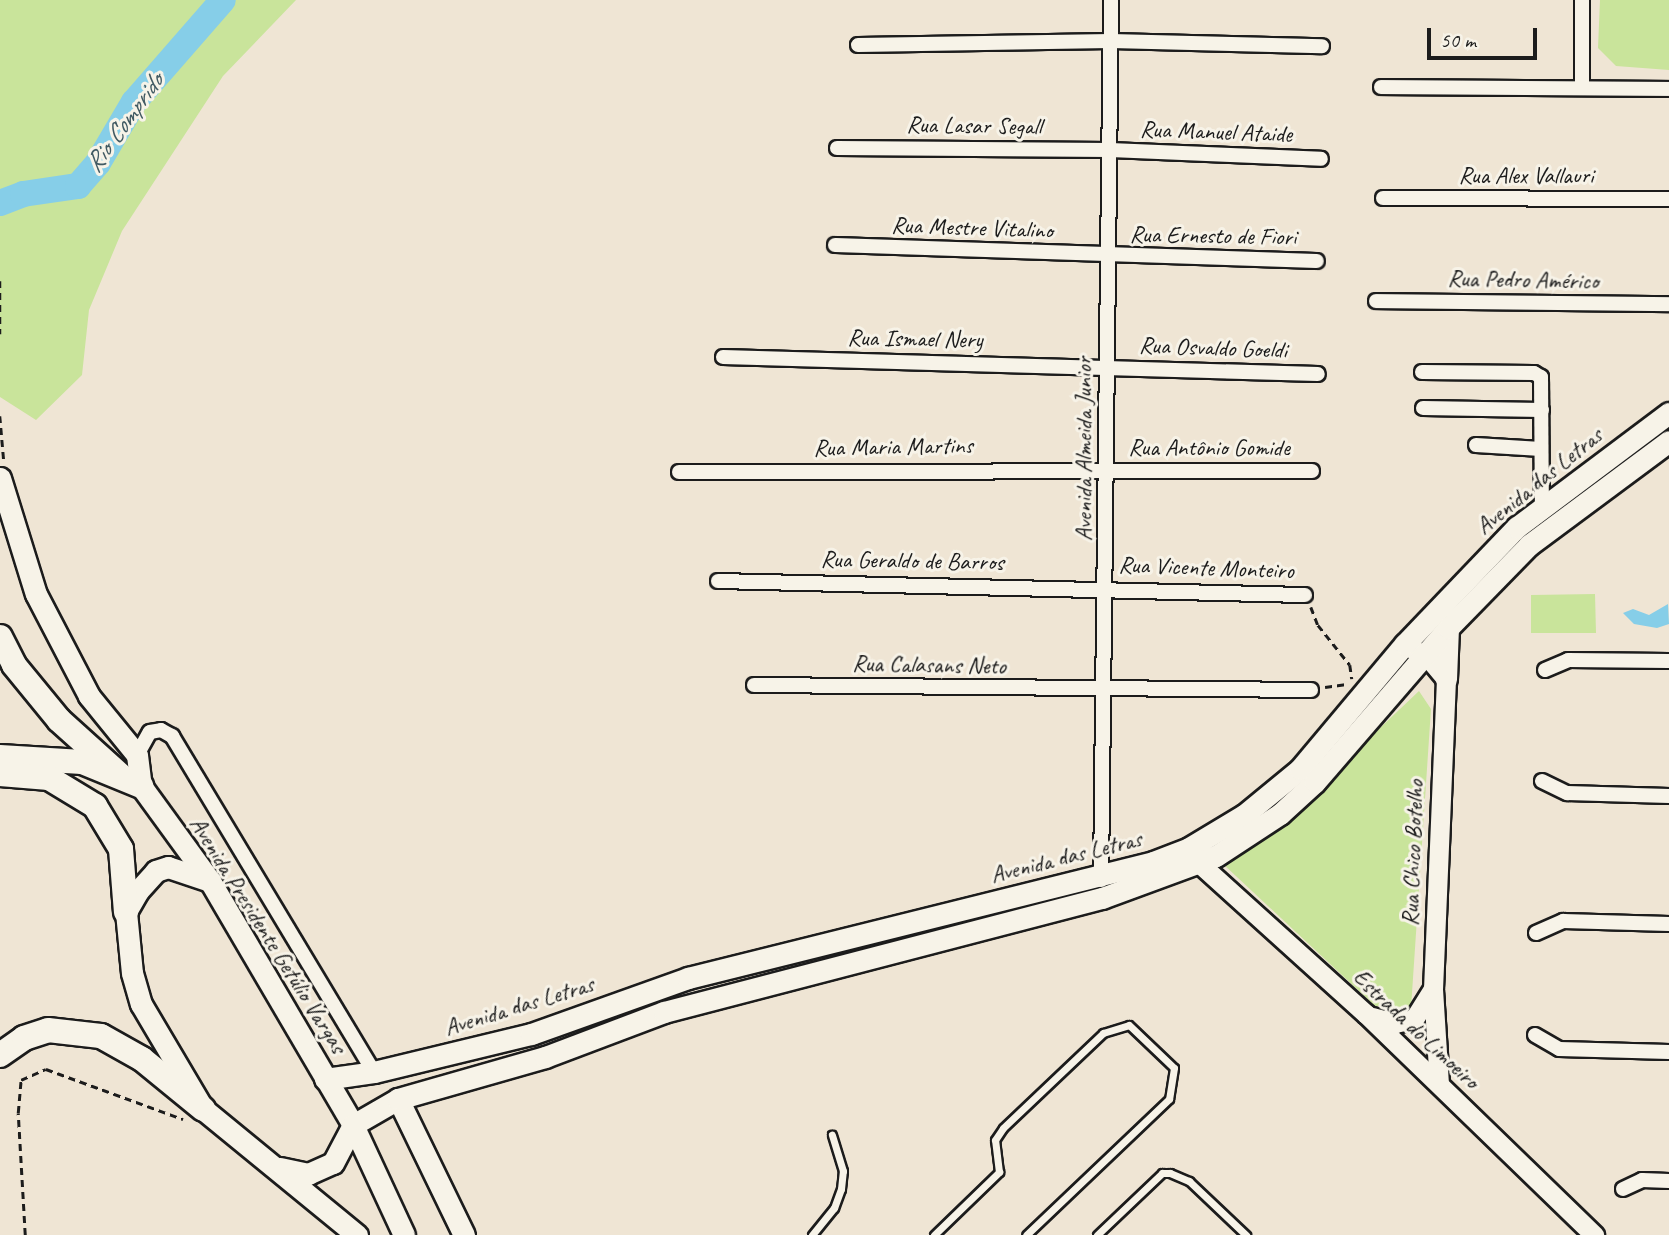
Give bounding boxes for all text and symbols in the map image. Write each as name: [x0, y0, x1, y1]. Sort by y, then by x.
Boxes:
scale bar: [1431, 14, 1541, 58]
text: 50 m: [1440, 27, 1476, 53]
water label: Rio Comprido: [78, 68, 170, 178]
street label: Rua Lasar Segall: [906, 110, 1042, 142]
street label: Rua Manuel Ataide: [1139, 115, 1293, 149]
street label: Rua Alex Vallauri: [1458, 162, 1594, 190]
street label: Rua Mestre Vitalino: [891, 211, 1053, 245]
street label: Rua Ernesto de Fiori: [1129, 220, 1297, 252]
street label: Rua Pedro Américo: [1447, 264, 1599, 296]
street label: Rua Ismael Nery: [847, 323, 983, 355]
street label: Rua Osvaldo Goeldi: [1138, 331, 1288, 365]
street label: Avenida Almeida Junior: [1070, 357, 1098, 541]
street label: Avenida das Letras: [1470, 421, 1608, 541]
street label: Rua Maria Martins: [812, 431, 974, 463]
street label: Rua Antônio Gomide: [1129, 434, 1289, 462]
street label: Rua Geraldo de Barros: [821, 545, 1003, 577]
street label: Rua Vicente Monteiro: [1118, 551, 1294, 585]
street label: Rua Calasans Neto: [852, 649, 1006, 681]
street label: Rua Chico Botelho: [1396, 779, 1430, 927]
street label: Avenida Presidente Getúlio Vargas: [183, 812, 353, 1058]
street label: Avenida das Letras: [988, 824, 1144, 890]
street label: Estrada do Limoeiro: [1347, 963, 1485, 1095]
street label: Avenida das Letras: [441, 970, 597, 1042]

